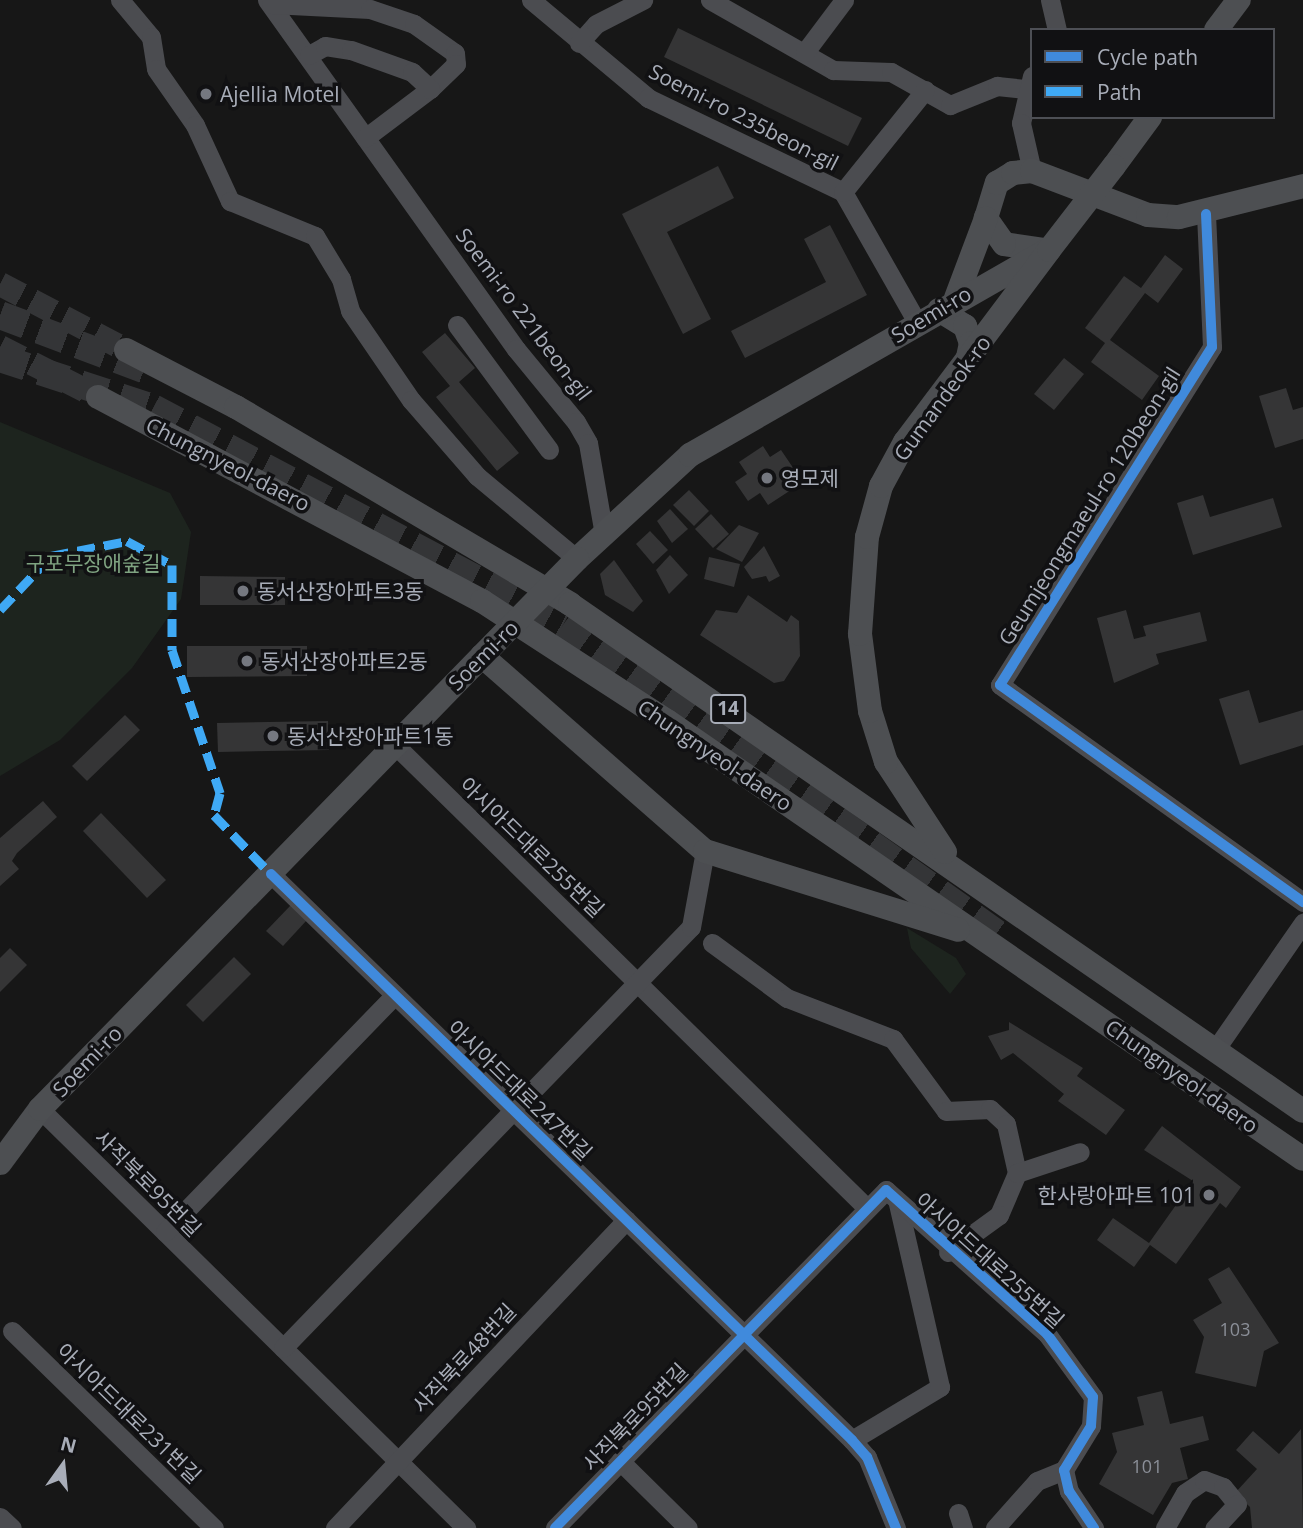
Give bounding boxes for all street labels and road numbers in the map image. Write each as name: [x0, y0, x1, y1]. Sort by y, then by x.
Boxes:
street label: Soemi-ro 235beon-gil: [645, 58, 843, 176]
street label: Soemi-ro 221beon-gil: [451, 223, 597, 405]
street label: Soemi-ro: [887, 280, 975, 348]
street label: Gumandeok-ro: [888, 331, 996, 465]
street label: Geumjeongmaeul-ro 120beon-gil: [993, 362, 1185, 650]
street label: Chungnyeol-daero: [142, 412, 314, 516]
street label: Soemi-ro: [443, 615, 523, 695]
street label: Chungnyeol-daero: [633, 694, 797, 816]
road number: 14: [709, 694, 747, 724]
street label: 아시아드대로255번길: [455, 772, 609, 922]
street label: Chungnyeol-daero: [1101, 1014, 1263, 1138]
street label: 아시아드대로247번길: [443, 1015, 597, 1165]
street label: Soemi-ro: [47, 1020, 127, 1102]
street label: 사직북로95번길: [90, 1125, 206, 1241]
street label: 아시아드대로255번길: [911, 1187, 1069, 1333]
street label: 사직북로48번길: [407, 1298, 521, 1418]
street label: 아시아드대로231번길: [52, 1338, 206, 1488]
street label: 사직북로95번길: [577, 1358, 693, 1476]

